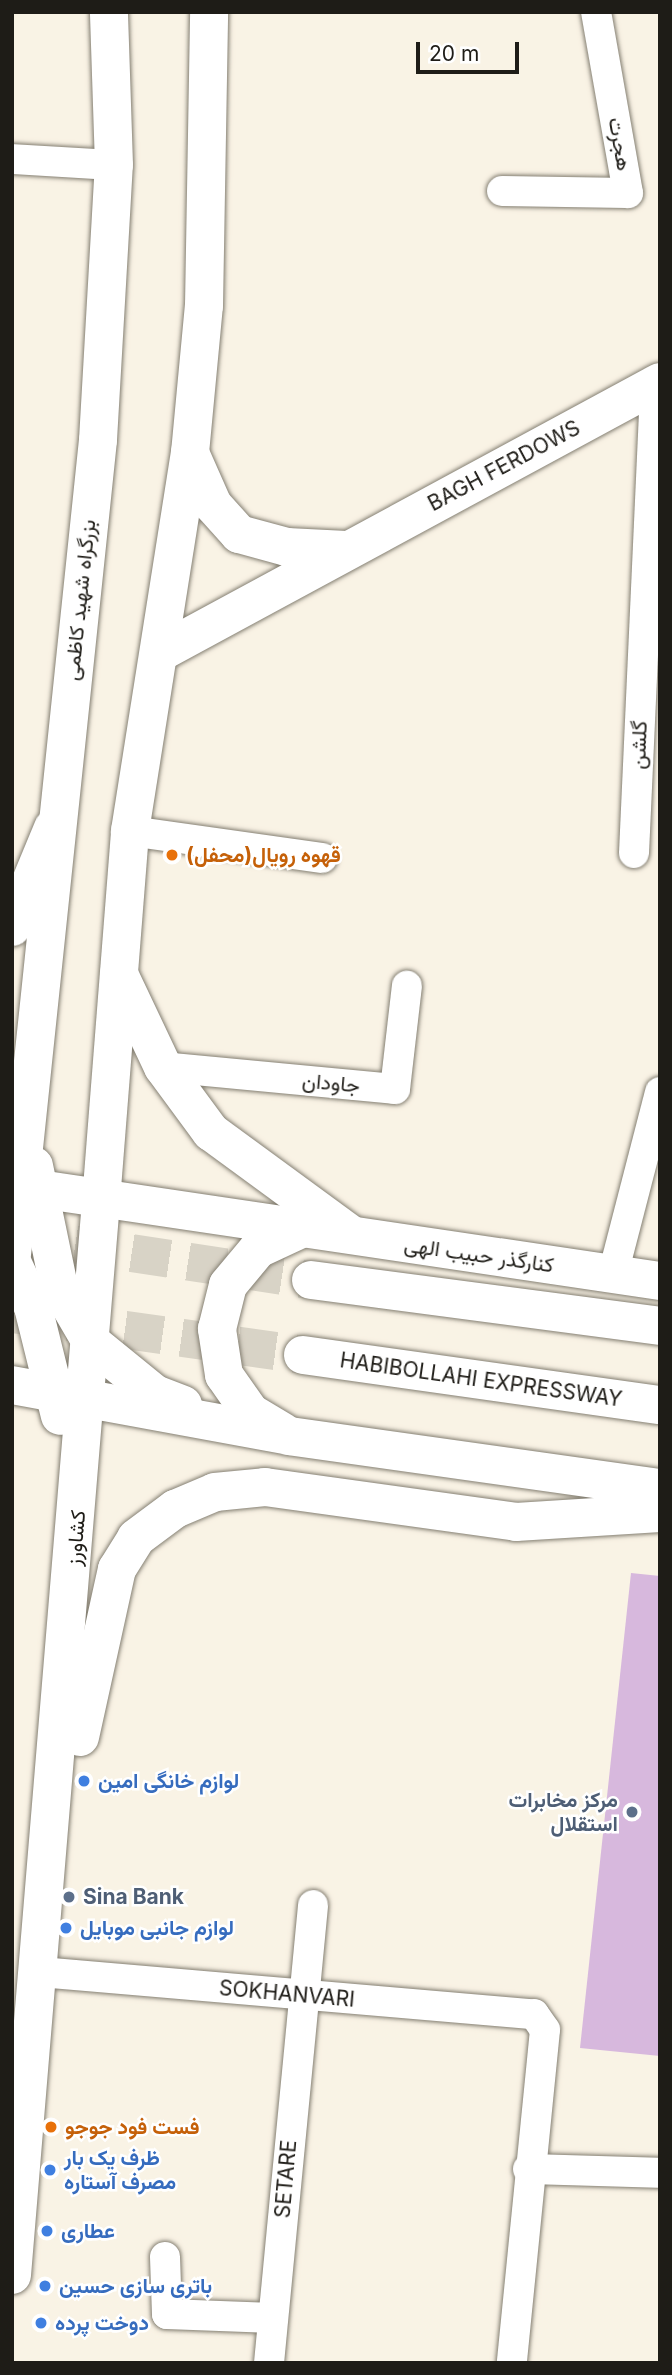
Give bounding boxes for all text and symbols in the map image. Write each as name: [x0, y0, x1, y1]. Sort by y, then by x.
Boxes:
scale bar: [420, 28, 523, 72]
text: 20 m: [429, 41, 479, 66]
street label: هجرت: [603, 115, 637, 173]
street label: BAGH FERDOWS: [424, 415, 584, 517]
street label: بزرگراه شهید کاظمی: [59, 518, 101, 682]
street label: گلشن: [626, 720, 652, 770]
place label: قهوه رویال(محفل): [186, 842, 341, 868]
marker: قهوه رویال(محفل): [164, 847, 180, 863]
street label: جاودان: [301, 1068, 361, 1098]
street label: کنارگذر حبیب الهی: [403, 1232, 555, 1278]
street label: HABIBOLLAHI EXPRESSWAY: [338, 1348, 624, 1412]
street label: کشاورز: [61, 1509, 91, 1567]
place label: لوازم خانگی امین: [98, 1768, 239, 1794]
marker: لوازم خانگی امین: [76, 1773, 92, 1789]
place label: مرکز مخابرات استقلال: [508, 1787, 618, 1837]
marker: مرکز مخابرات استقلال: [624, 1804, 640, 1820]
place label: Sina Bank: [83, 1884, 184, 1910]
marker: Sina Bank: [61, 1889, 77, 1905]
place label: لوازم جانبی موبایل: [80, 1915, 234, 1941]
marker: لوازم جانبی موبایل: [58, 1920, 74, 1936]
street label: SOKHANVARI: [218, 1976, 356, 2012]
place label: فست فود جوجو: [65, 2114, 199, 2140]
marker: فست فود جوجو: [43, 2119, 59, 2135]
street label: SETARE: [270, 2139, 302, 2219]
place label: ظرف یک بار مصرف آستاره: [64, 2145, 176, 2195]
marker: ظرف یک بار مصرف آستاره: [42, 2162, 58, 2178]
place label: عطاری: [61, 2218, 115, 2244]
marker: عطاری: [39, 2223, 55, 2239]
place label: باتری سازی حسین: [59, 2273, 212, 2299]
marker: باتری سازی حسین: [37, 2278, 53, 2294]
place label: دوخت پرده: [55, 2310, 149, 2336]
marker: دوخت پرده: [33, 2315, 49, 2331]

